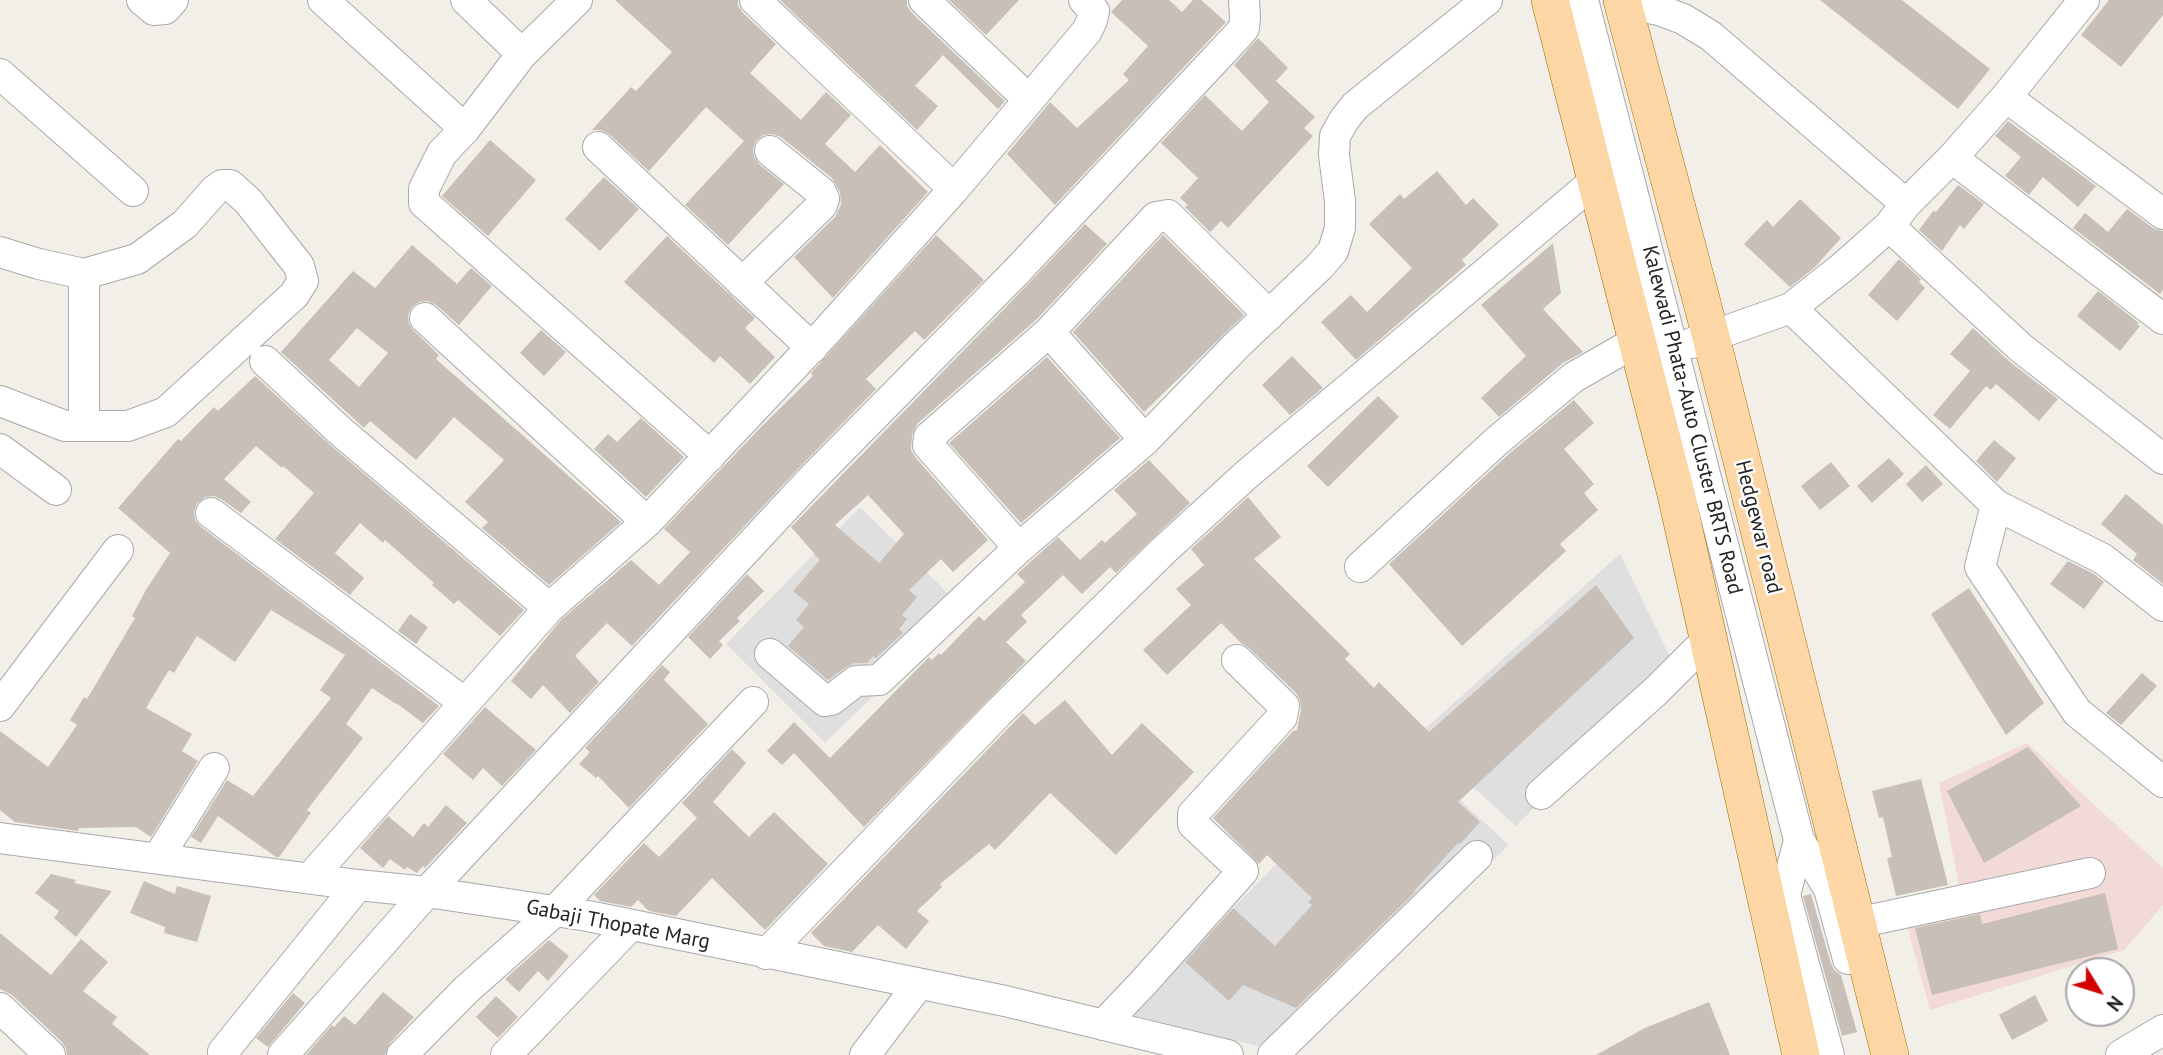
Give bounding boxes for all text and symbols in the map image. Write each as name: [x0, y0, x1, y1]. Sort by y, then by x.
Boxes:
street label: Kalewadi Phata-Auto Cluster BRTS Road: [1636, 243, 1748, 597]
street label: Hedgewar road: [1729, 458, 1787, 596]
street label: Gabaji Thopate Marg: [524, 895, 712, 955]
north arrow: [2065, 957, 2135, 1027]
text: N: [2102, 991, 2128, 1016]

